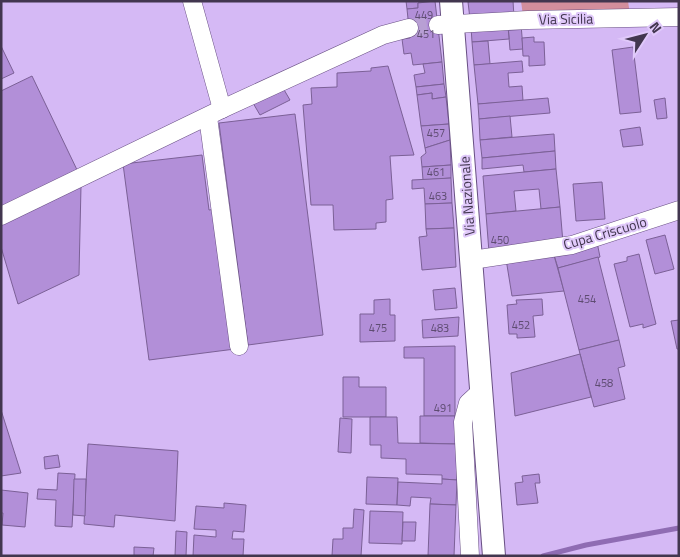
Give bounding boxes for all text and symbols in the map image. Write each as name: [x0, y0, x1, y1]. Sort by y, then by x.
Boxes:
house number: 449: [415, 7, 433, 23]
street label: Via Sicilia: [539, 8, 593, 29]
north arrow: [620, 10, 670, 60]
text: N: [645, 17, 667, 37]
house number: 451: [417, 26, 435, 42]
house number: 457: [427, 125, 445, 141]
street label: Via Nazionale: [453, 156, 480, 236]
house number: 461: [427, 164, 445, 180]
house number: 463: [429, 188, 447, 204]
street label: Cupa Criscuolo: [561, 211, 649, 254]
house number: 450: [491, 232, 509, 248]
house number: 454: [578, 291, 596, 307]
house number: 452: [512, 317, 530, 333]
house number: 475: [369, 320, 387, 336]
house number: 483: [431, 320, 449, 336]
house number: 458: [595, 375, 613, 391]
house number: 491: [434, 400, 452, 416]

